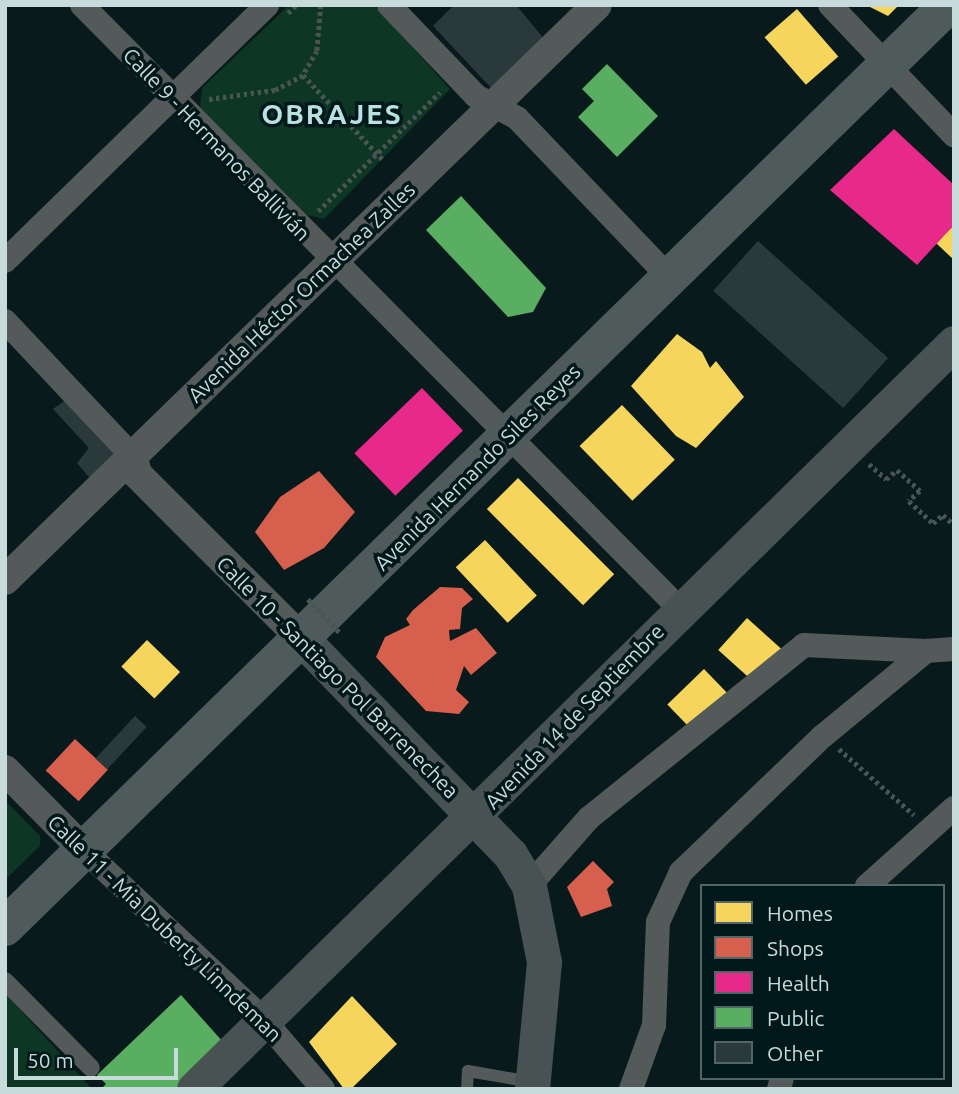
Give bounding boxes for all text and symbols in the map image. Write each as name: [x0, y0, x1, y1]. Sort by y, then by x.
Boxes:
street label: Calle 9 - Hermanos Ballivián: [118, 42, 316, 246]
district label: OBRAJES: [262, 97, 402, 131]
street label: Avenida Héctor Ormachea Zalles: [182, 177, 420, 407]
street label: Avenida Hernando Siles Reyes: [369, 359, 585, 575]
street label: Calle 10 - Santiago Pol Barrenechea: [212, 551, 464, 803]
street label: Avenida 14 de Septiembre: [479, 618, 669, 814]
street label: Calle 11 - Mia Duberty Linndeman: [43, 809, 287, 1047]
legend: [700, 884, 945, 1080]
text: Homes: [767, 901, 833, 925]
text: Shops: [767, 936, 824, 960]
text: Health: [767, 971, 830, 995]
text: Public: [767, 1006, 824, 1030]
scale bar: [18, 1034, 182, 1078]
text: Other: [767, 1041, 823, 1065]
text: 50 m: [27, 1048, 74, 1072]

